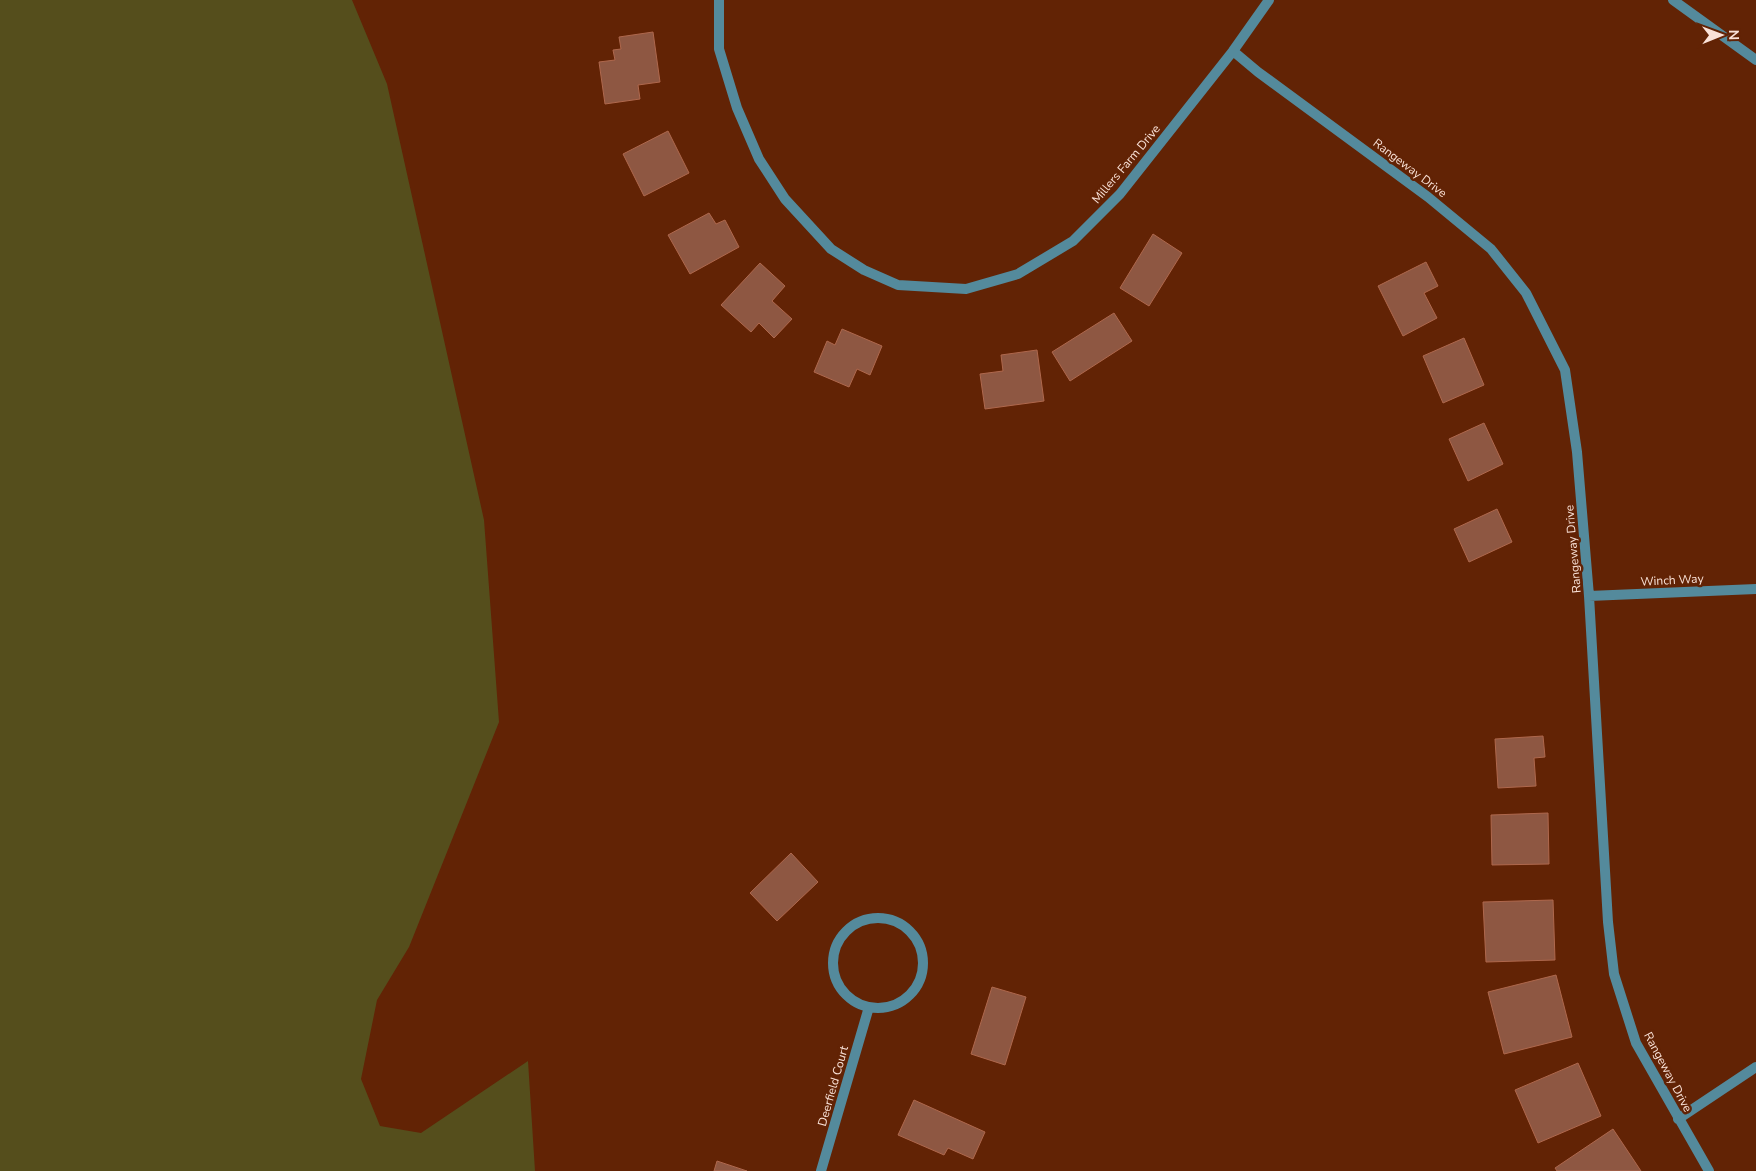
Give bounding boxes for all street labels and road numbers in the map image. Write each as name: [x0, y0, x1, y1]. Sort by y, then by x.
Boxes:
street label: Millers Farm Drive: [1088, 121, 1164, 207]
street label: Rangeway Drive: [1370, 135, 1450, 201]
street label: Rangeway Drive: [1561, 504, 1585, 594]
street label: Winch Way: [1640, 570, 1705, 590]
street label: Rangeway Drive: [1640, 1029, 1696, 1115]
street label: Deerfield Court: [814, 1043, 852, 1128]

